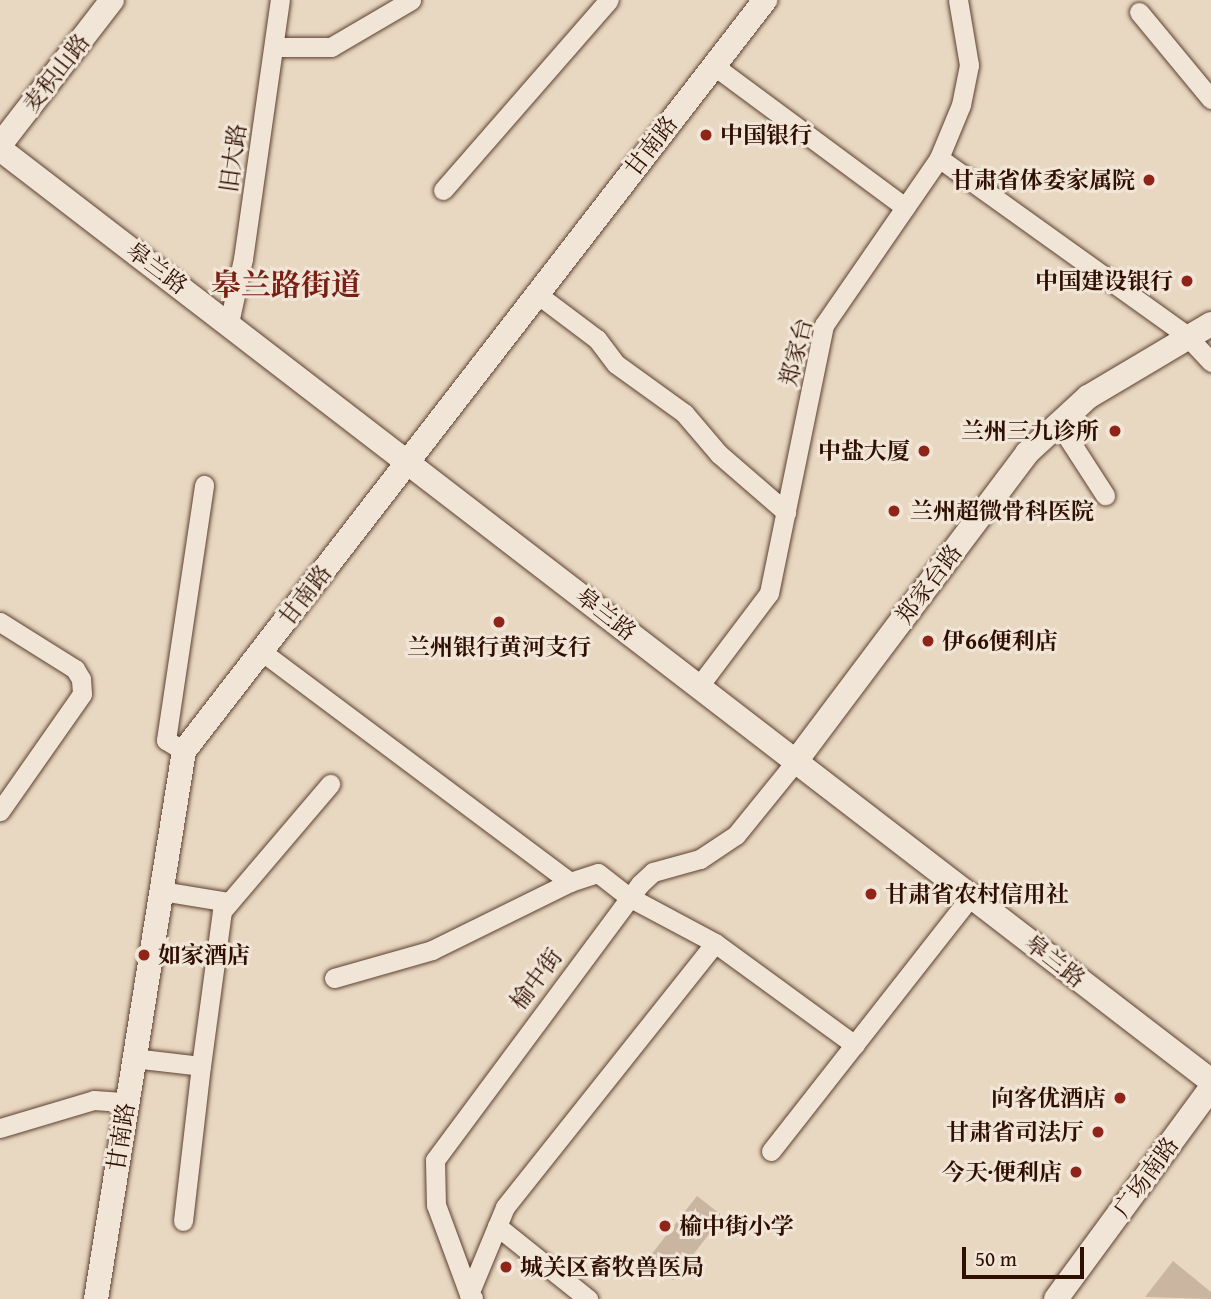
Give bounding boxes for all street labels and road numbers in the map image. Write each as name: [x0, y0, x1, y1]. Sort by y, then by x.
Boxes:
street label: 麦积山路: [17, 28, 95, 118]
street label: 甘南路: [619, 110, 683, 182]
street label: 旧大路: [215, 122, 251, 194]
street label: 皋兰路: [121, 236, 193, 300]
street label: 郑家台: [774, 315, 818, 389]
street label: 郑家台路: [890, 539, 968, 629]
street label: 甘南路: [273, 559, 337, 631]
street label: 皋兰路: [570, 582, 642, 646]
street label: 皋兰路: [1019, 929, 1091, 993]
street label: 榆中街: [504, 943, 568, 1015]
street label: 甘南路: [102, 1101, 140, 1173]
street label: 广场南路: [1108, 1132, 1184, 1222]

